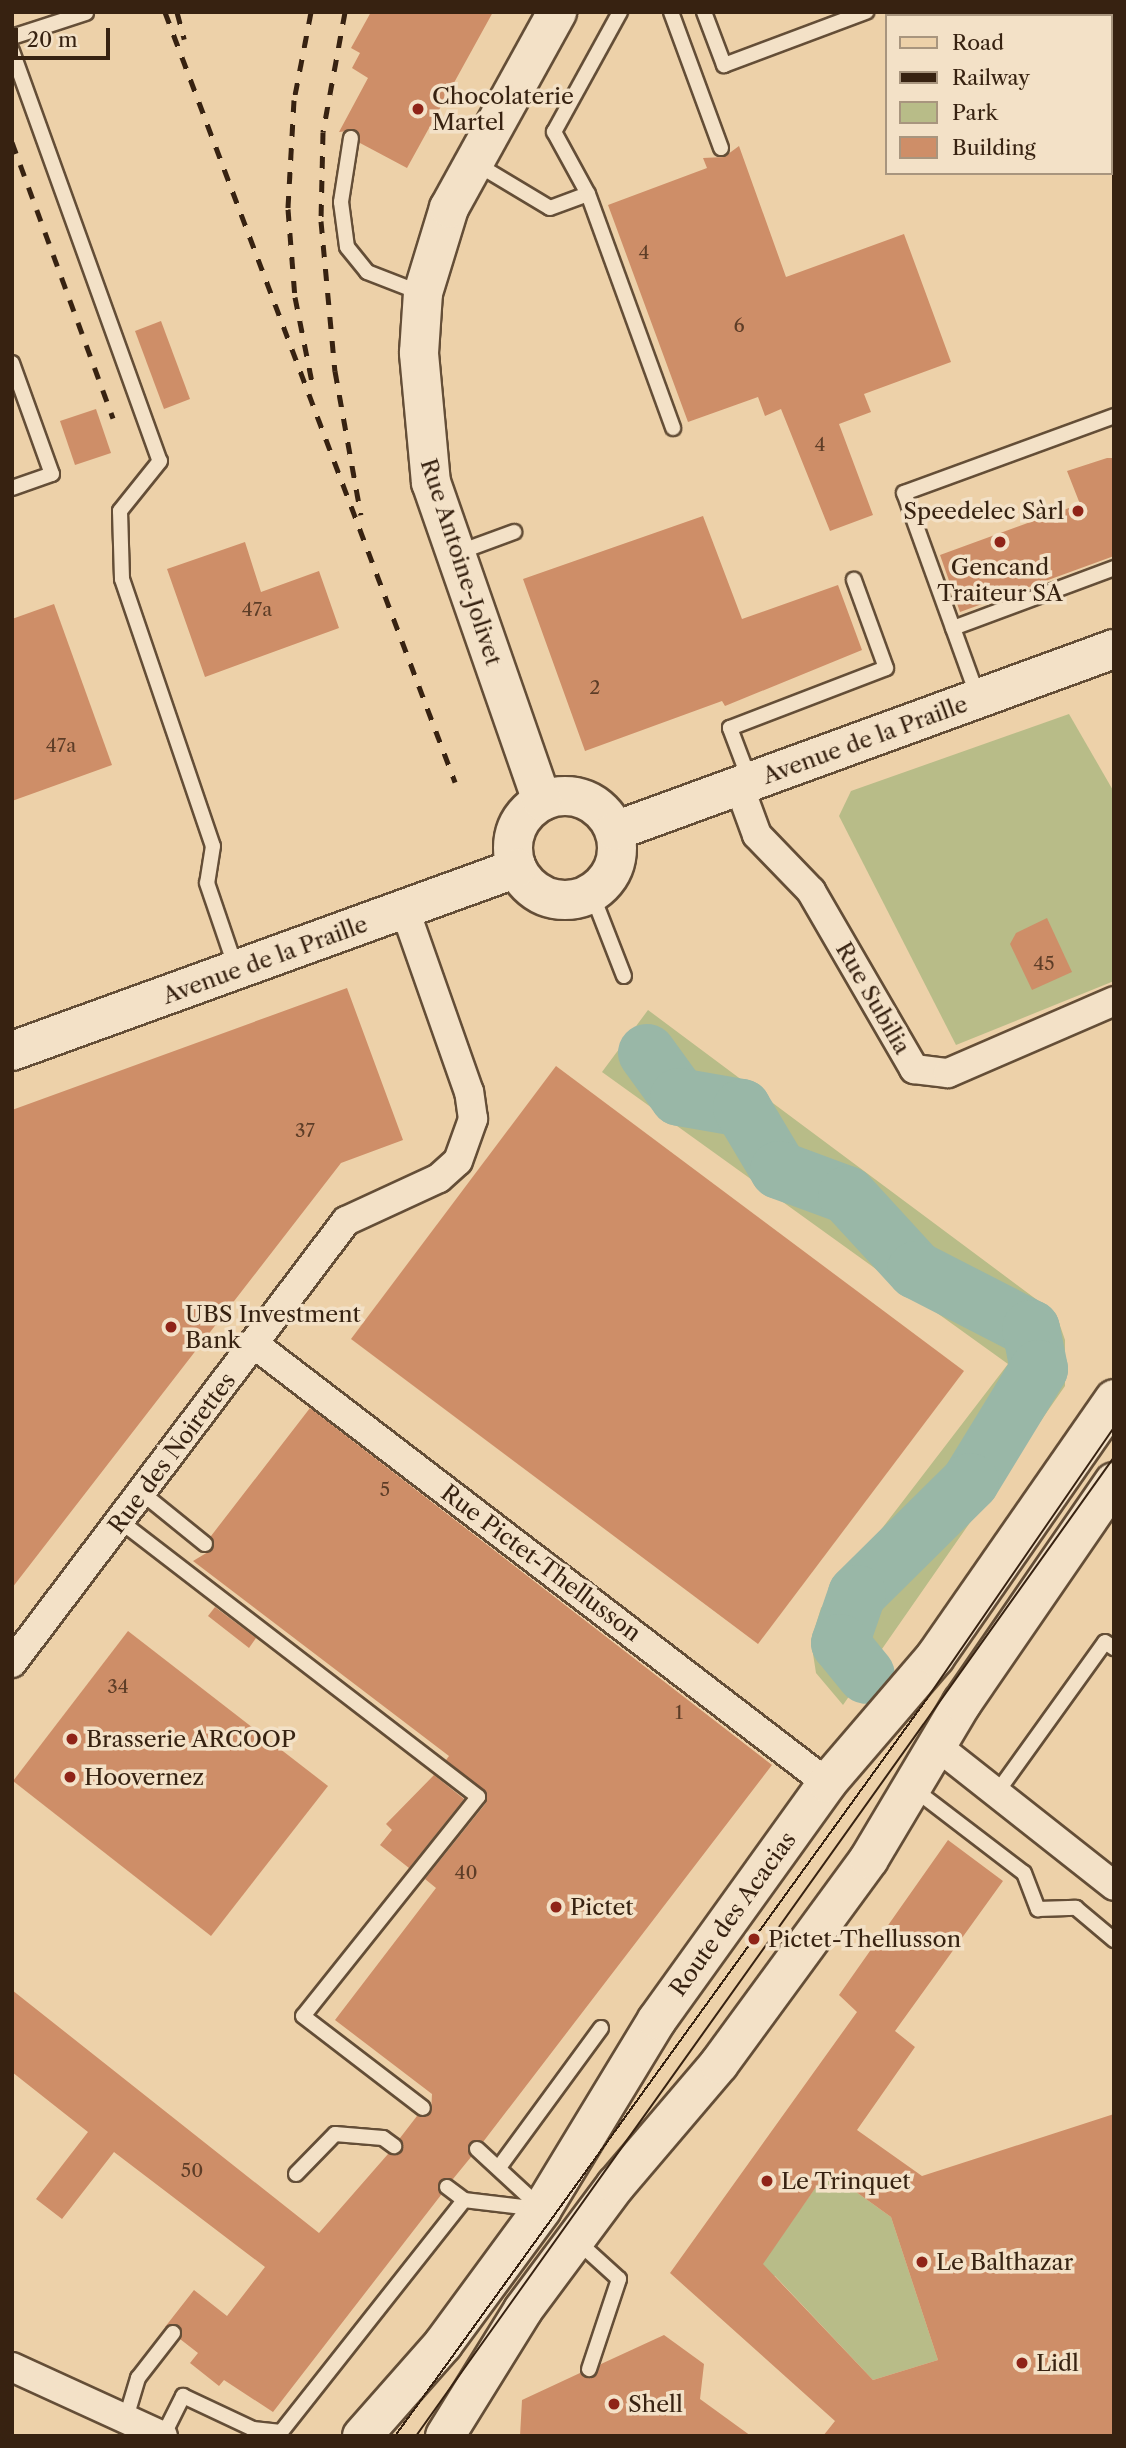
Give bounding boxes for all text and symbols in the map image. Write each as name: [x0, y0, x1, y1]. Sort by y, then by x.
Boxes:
scale bar: [18, 14, 114, 58]
legend: [884, 14, 1112, 175]
text: 20 m: [27, 27, 78, 52]
text: Road: [952, 30, 1004, 55]
text: Railway: [952, 65, 1030, 90]
place label: Chocolaterie Martel: [432, 82, 574, 136]
text: Park: [952, 100, 998, 125]
marker: Chocolaterie Martel: [410, 101, 426, 117]
text: Building: [952, 135, 1036, 160]
house number: 4: [639, 242, 649, 264]
house number: 6: [733, 315, 745, 337]
house number: 4: [815, 434, 825, 456]
street label: Rue Antoine-Jolivet: [414, 455, 508, 669]
place label: Speedelec Sàrl: [903, 497, 1064, 525]
marker: Speedelec Sàrl: [1070, 503, 1086, 519]
marker: Gencand Traiteur SA: [992, 534, 1008, 550]
place label: Gencand Traiteur SA: [937, 553, 1063, 607]
house number: 47a: [242, 599, 272, 621]
house number: 2: [590, 677, 600, 699]
street label: Avenue de la Praille: [759, 690, 971, 790]
house number: 47a: [46, 735, 76, 757]
street label: Avenue de la Praille: [159, 910, 371, 1010]
street label: Rue Subilia: [830, 937, 916, 1059]
house number: 45: [1033, 953, 1055, 975]
house number: 37: [295, 1120, 315, 1142]
place label: UBS Investment Bank: [185, 1300, 361, 1354]
marker: UBS Investment Bank: [163, 1319, 179, 1335]
street label: Rue des Noirettes: [103, 1367, 241, 1539]
house number: 5: [380, 1479, 390, 1501]
street label: Rue Pictet-Thellusson: [436, 1479, 646, 1647]
house number: 34: [107, 1676, 129, 1698]
house number: 1: [675, 1702, 683, 1724]
place label: Brasserie ARCOOP: [86, 1725, 297, 1753]
marker: Brasserie ARCOOP: [64, 1731, 80, 1747]
place label: Hoovernez: [84, 1763, 204, 1791]
marker: Hoovernez: [62, 1769, 78, 1785]
street label: Route des Acacias: [664, 1826, 802, 2002]
house number: 40: [454, 1862, 478, 1884]
place label: Pictet: [570, 1893, 633, 1921]
marker: Pictet: [548, 1899, 564, 1915]
place label: Pictet-Thellusson: [768, 1925, 961, 1953]
marker: Pictet-Thellusson: [746, 1931, 762, 1947]
house number: 50: [181, 2160, 203, 2182]
place label: Le Trinquet: [781, 2167, 911, 2195]
marker: Le Trinquet: [759, 2173, 775, 2189]
place label: Le Balthazar: [936, 2248, 1073, 2276]
marker: Le Balthazar: [914, 2254, 930, 2270]
place label: Lidl: [1036, 2349, 1079, 2377]
marker: Lidl: [1014, 2355, 1030, 2371]
place label: Shell: [628, 2390, 683, 2418]
marker: Shell: [606, 2396, 622, 2412]

